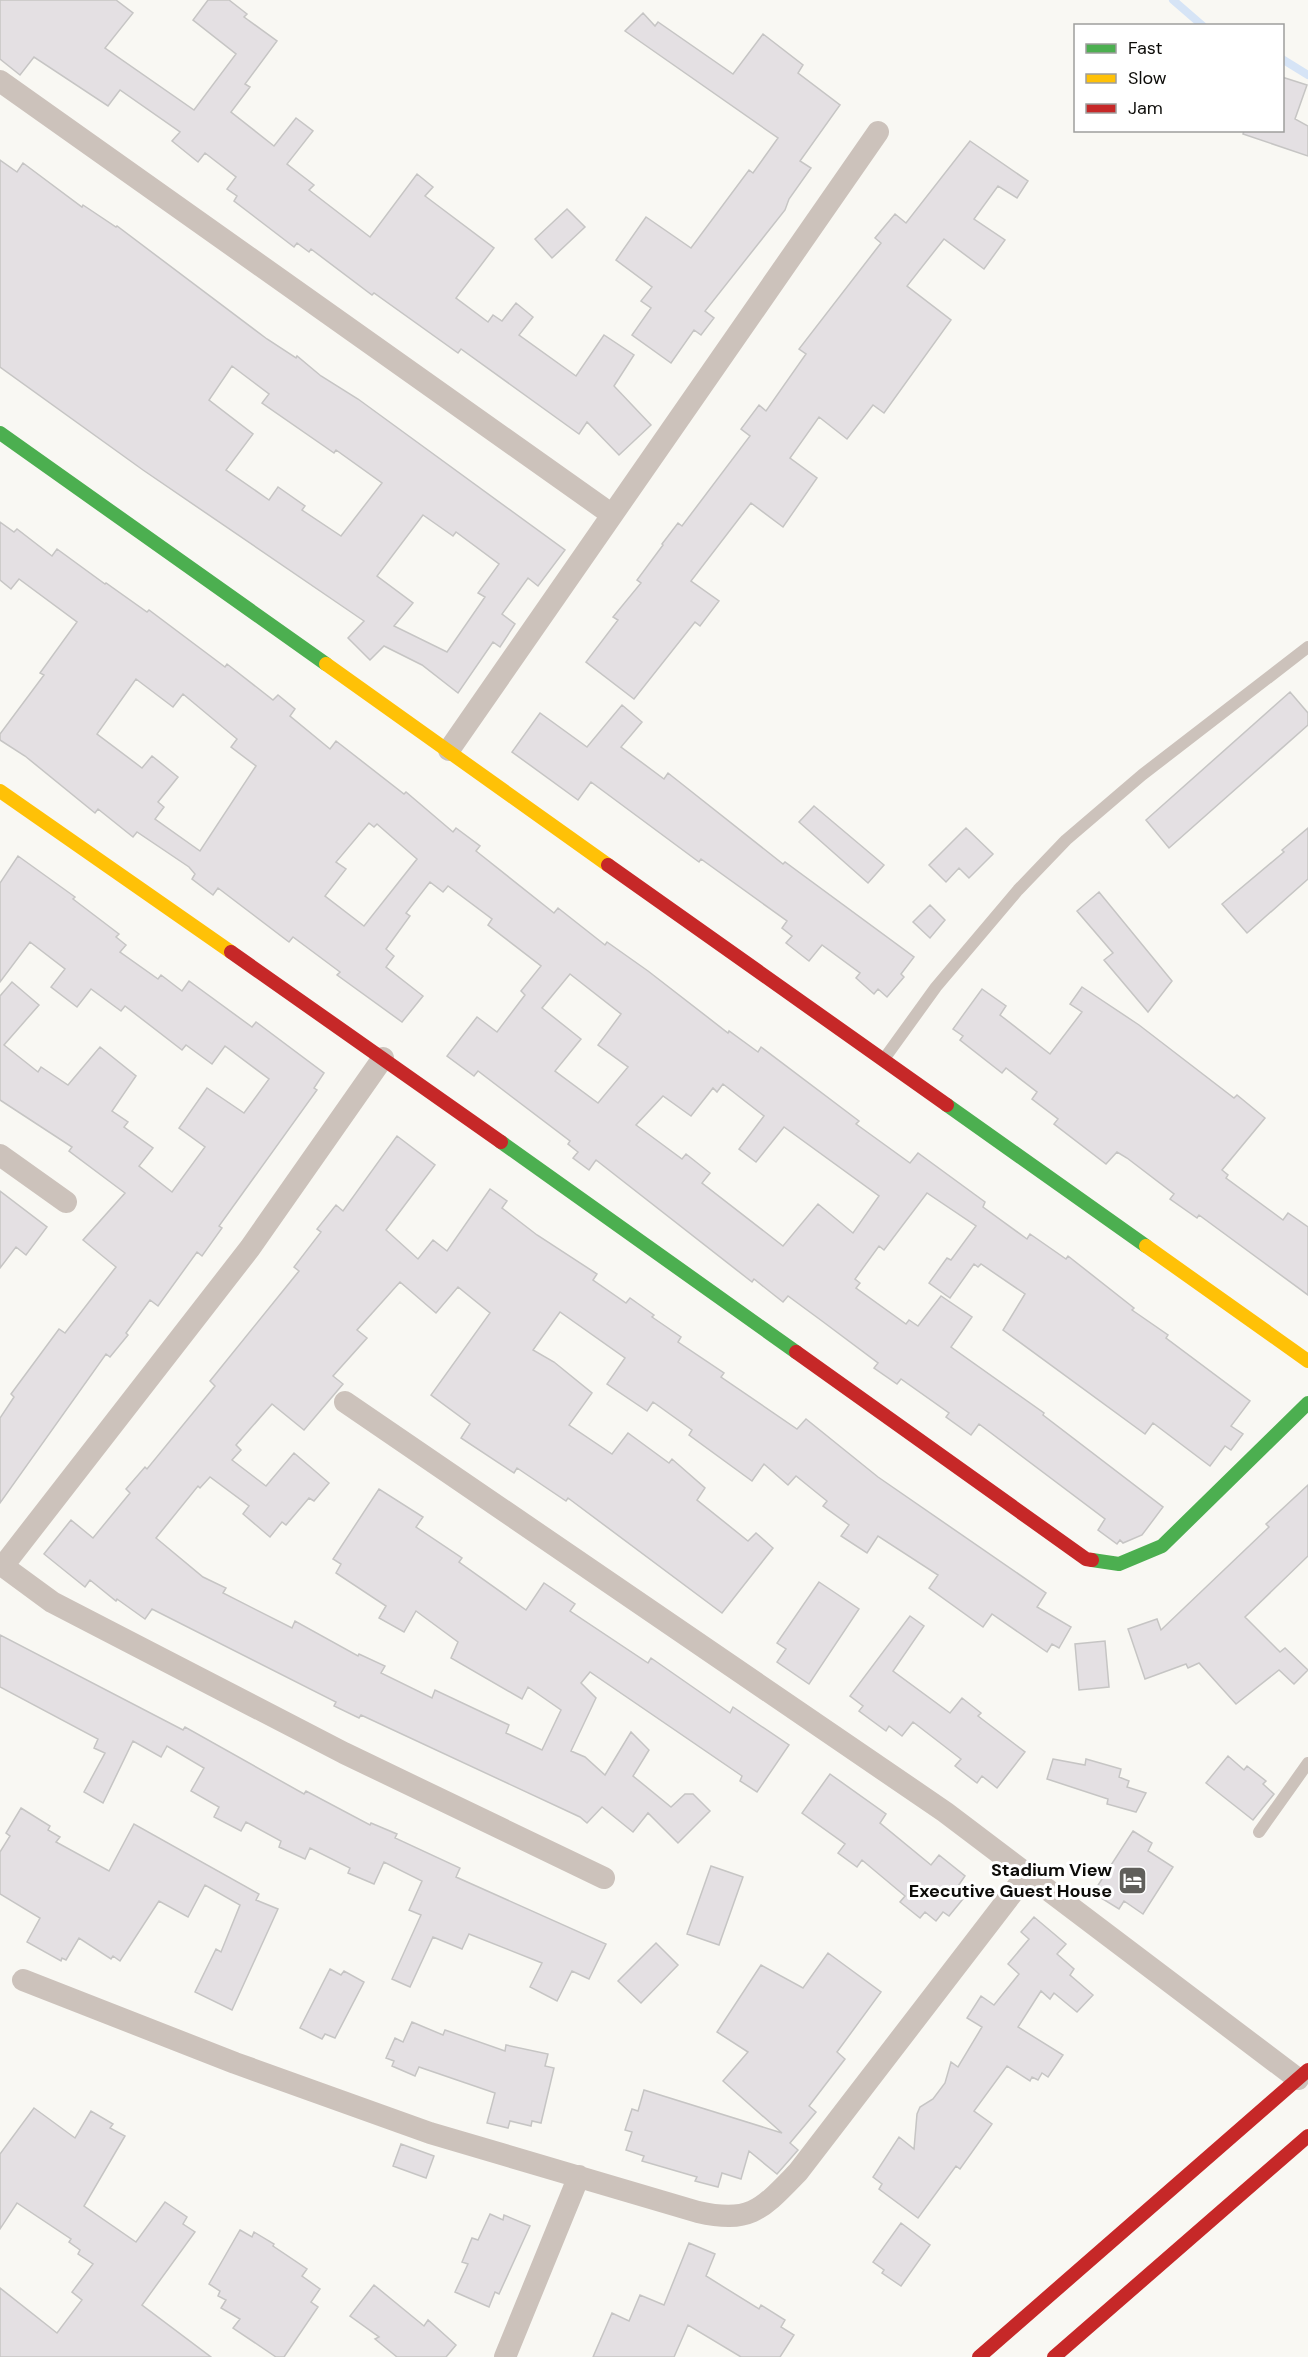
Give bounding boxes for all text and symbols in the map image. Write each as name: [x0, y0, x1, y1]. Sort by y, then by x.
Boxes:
legend: [1074, 24, 1284, 132]
text: Fast: [1128, 36, 1163, 60]
text: Slow: [1128, 66, 1167, 90]
text: Jam: [1128, 96, 1163, 120]
place label: Stadium View Executive Guest House: [909, 1858, 1112, 1903]
hotel icon: Stadium View Executive Guest House: [1117, 1864, 1149, 1896]

